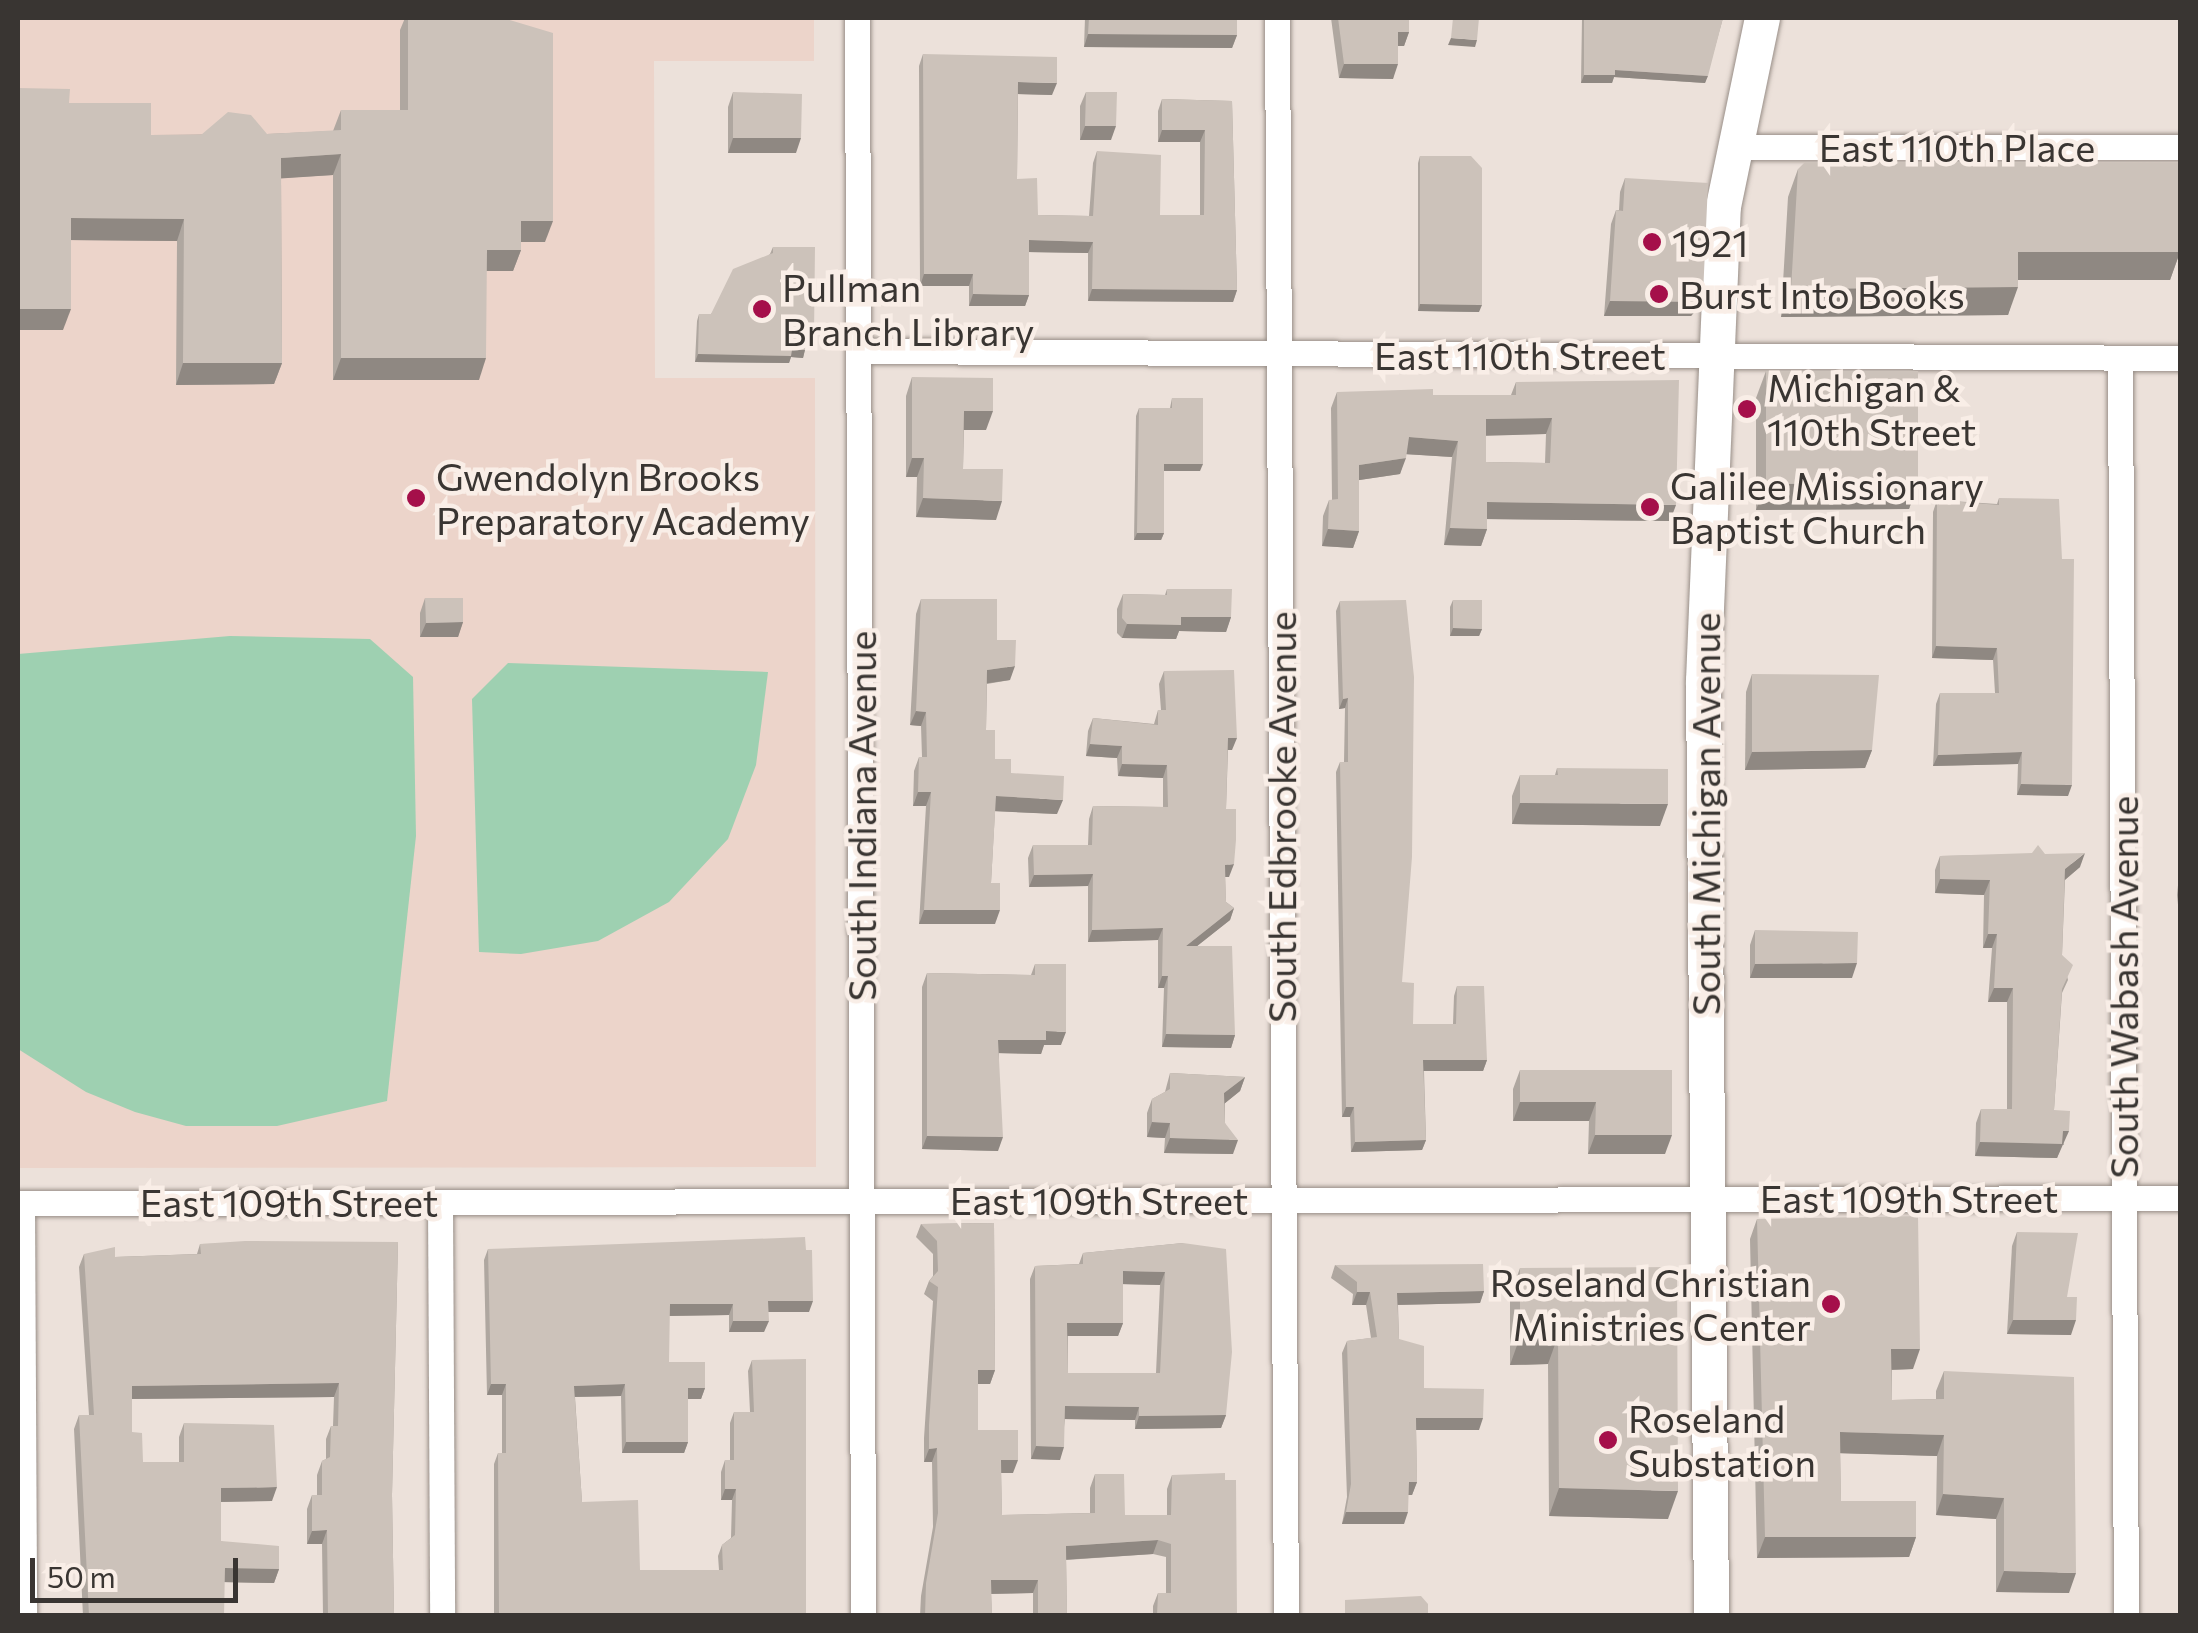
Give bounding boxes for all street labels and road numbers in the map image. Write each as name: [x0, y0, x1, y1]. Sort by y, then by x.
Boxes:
street label: East 110th Place: [1819, 124, 2095, 170]
street label: East 110th Street: [1374, 332, 1666, 378]
street label: South Edbrooke Avenue: [1258, 611, 1304, 1023]
street label: South Michigan Avenue: [1682, 612, 1728, 1016]
street label: South Indiana Avenue: [838, 631, 884, 1001]
street label: South Wabash Avenue: [2100, 796, 2146, 1178]
street label: East 109th Street: [1760, 1175, 2058, 1221]
street label: East 109th Street: [950, 1177, 1248, 1223]
street label: East 109th Street: [140, 1179, 438, 1225]

